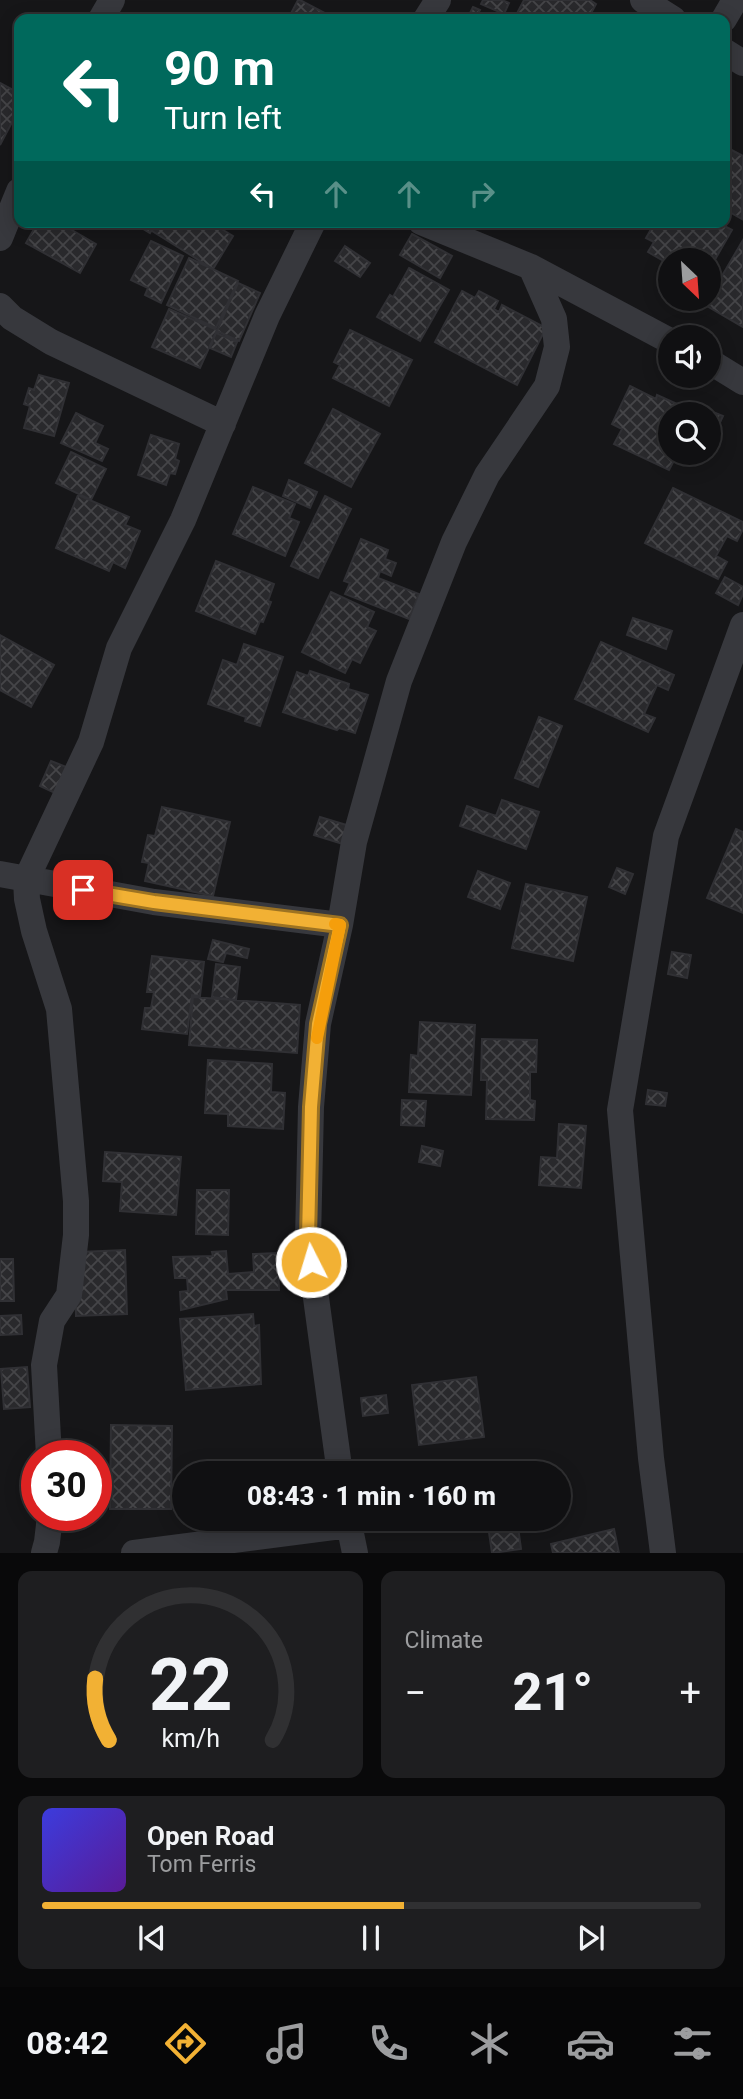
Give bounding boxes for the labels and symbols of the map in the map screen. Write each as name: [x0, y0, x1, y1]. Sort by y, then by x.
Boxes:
north arrow: [658, 248, 721, 312]
pin: [53, 860, 113, 920]
position arrow: [274, 1225, 348, 1299]
speed limit sign: 30: [21, 1440, 112, 1531]

